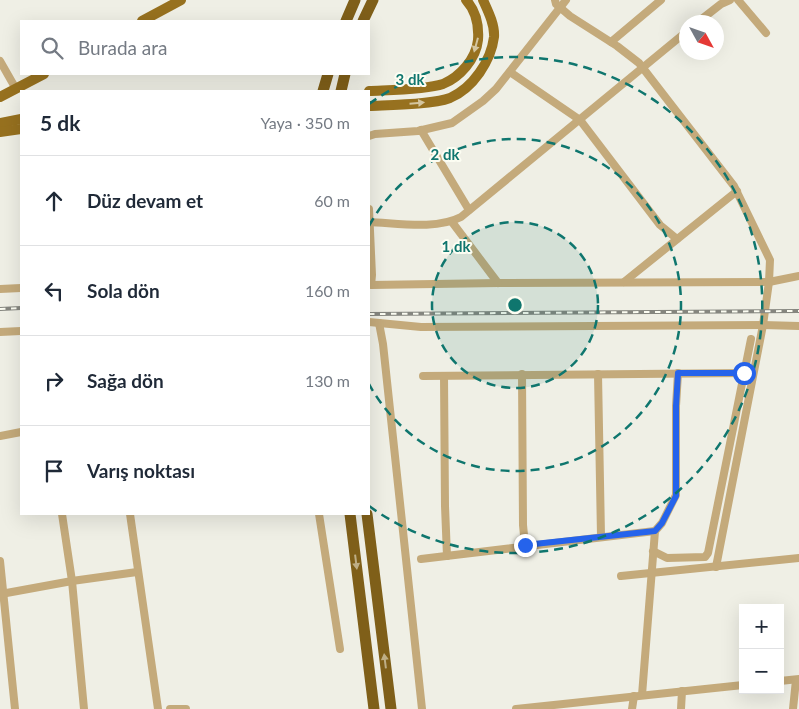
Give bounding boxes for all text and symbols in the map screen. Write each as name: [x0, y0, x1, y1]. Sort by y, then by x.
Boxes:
north arrow: [679, 15, 724, 60]
search box: [20, 20, 370, 75]
icon: search: [38, 34, 66, 62]
text: Burada ara: [78, 36, 167, 59]
one-way arrow: [471, 38, 479, 53]
text: 3 dk: [396, 70, 425, 88]
one-way arrow: [410, 99, 426, 107]
text: 5 dk: [40, 110, 80, 135]
text: Yaya · 350 m: [261, 113, 350, 132]
text: 2 dk: [431, 145, 460, 163]
icon: ahead: [40, 187, 68, 215]
text: Düz devam et: [87, 189, 203, 212]
text: 60 m: [314, 191, 350, 210]
text: 1 dk: [442, 237, 471, 255]
icon: left: [40, 277, 68, 305]
text: Sola dön: [87, 279, 160, 302]
text: 160 m: [305, 281, 350, 300]
centre of rings: [506, 296, 524, 314]
route start: [733, 362, 756, 385]
icon: right: [40, 367, 68, 395]
text: Sağa dön: [87, 369, 164, 392]
text: 130 m: [305, 371, 350, 390]
icon: arrive: [40, 457, 68, 485]
text: Varış noktası: [87, 459, 195, 482]
route end: [514, 534, 537, 557]
one-way arrow: [352, 554, 360, 570]
map controls: [739, 604, 784, 694]
button: +: [739, 604, 784, 649]
button: −: [739, 649, 784, 694]
one-way arrow: [381, 652, 389, 668]

